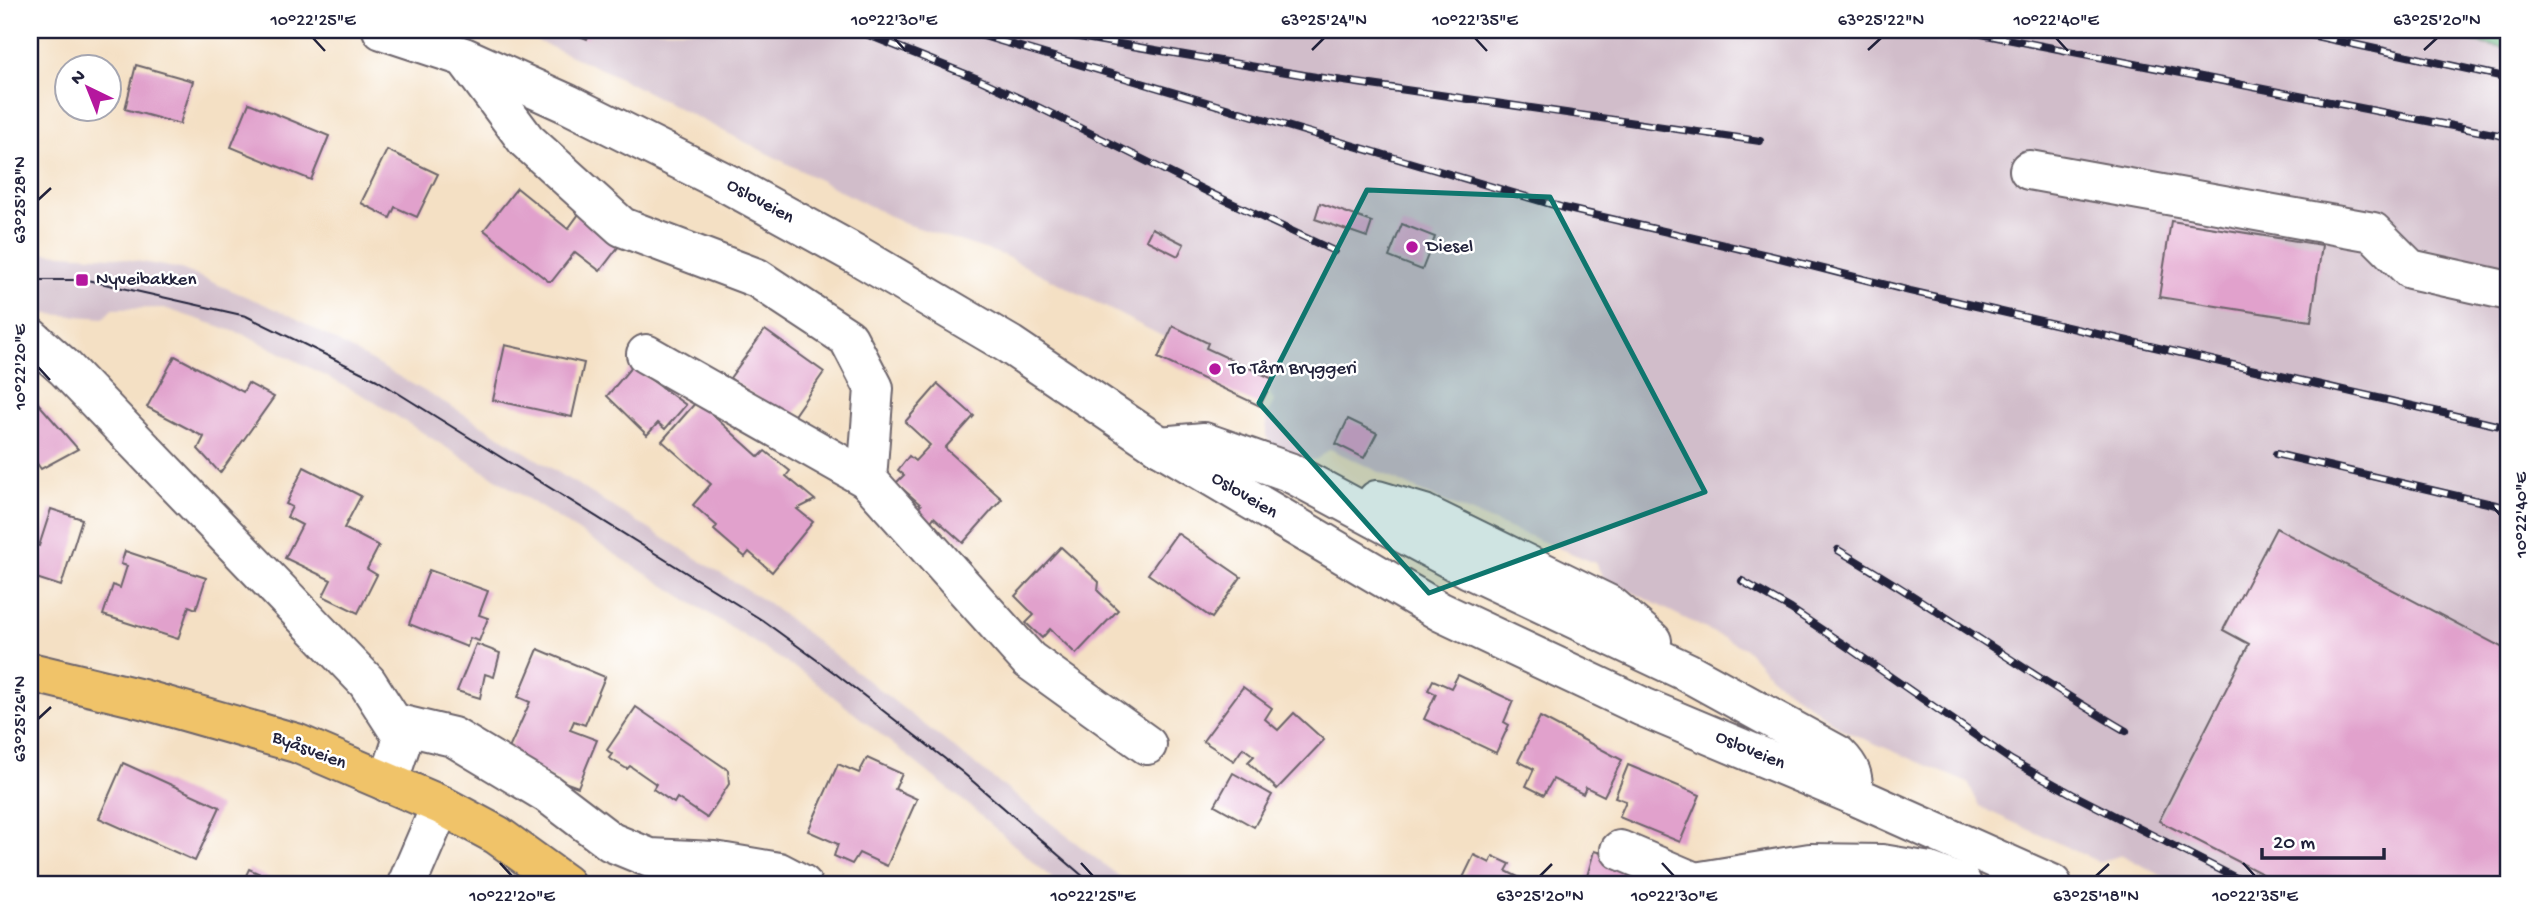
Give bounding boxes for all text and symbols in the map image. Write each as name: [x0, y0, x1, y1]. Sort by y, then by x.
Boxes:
text: 10°22'25"E: [270, 11, 356, 32]
text: 10°22'30"E: [850, 11, 938, 32]
text: 63°25'24"N: [1281, 11, 1367, 32]
text: 10°22'35"E: [1431, 11, 1518, 32]
text: 63°25'22"N: [1838, 11, 1924, 32]
text: 10°22'40"E: [2012, 11, 2099, 32]
text: 63°25'20"N: [2393, 11, 2481, 32]
north arrow: [52, 52, 122, 122]
text: N: [66, 65, 91, 91]
text: 63°25'28"N: [11, 156, 32, 244]
street label: Osloveien: [722, 174, 798, 230]
place label: Diesel: [1424, 236, 1473, 259]
marker: Diesel: [1404, 239, 1420, 255]
place label: Nyveibakken: [96, 269, 196, 292]
marker: Nyveibakken: [74, 272, 90, 288]
text: 10°22'20"E: [11, 323, 32, 411]
place label: To Tårn Bryggeri: [1228, 358, 1357, 381]
marker: To Tårn Bryggeri: [1207, 361, 1223, 377]
street label: Osloveien: [1207, 467, 1281, 525]
text: 10°22'40"E: [2512, 472, 2533, 559]
text: 63°25'26"N: [11, 676, 32, 762]
street label: Byåsveien: [268, 726, 349, 776]
street label: Osloveien: [1712, 726, 1788, 776]
scale bar: [2262, 816, 2385, 860]
text: 20 m: [2273, 832, 2315, 857]
text: 10°22'20"E: [468, 887, 556, 908]
text: 10°22'25"E: [1050, 887, 1136, 908]
text: 63°25'20"N: [1496, 887, 1584, 908]
text: 10°22'30"E: [1630, 887, 1718, 908]
text: 63°25'18"N: [2053, 887, 2139, 908]
text: 10°22'35"E: [2211, 887, 2298, 908]

